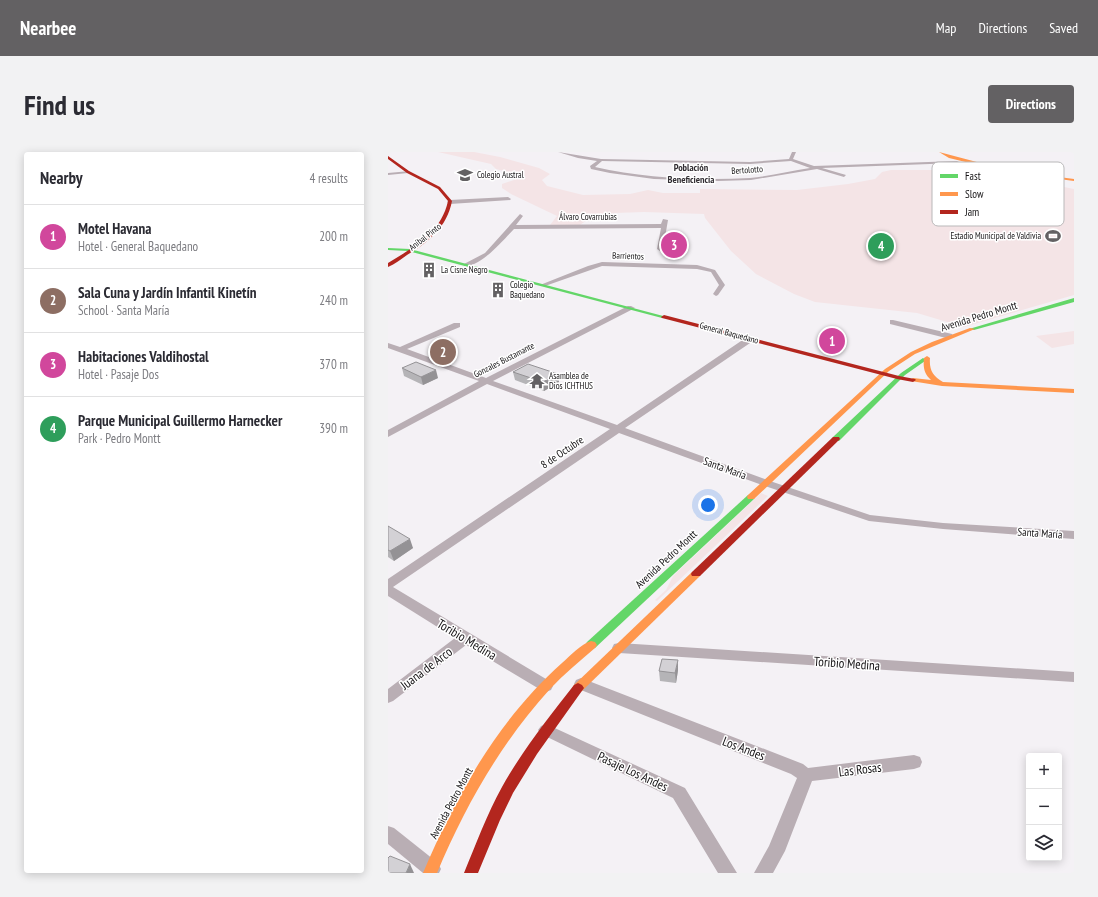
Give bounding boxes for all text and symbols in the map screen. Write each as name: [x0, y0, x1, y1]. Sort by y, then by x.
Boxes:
text: Nearbee: [20, 16, 77, 40]
text: Map: [936, 19, 956, 37]
text: Directions: [978, 19, 1027, 37]
text: Saved: [1049, 19, 1078, 37]
button: Directions: [988, 85, 1074, 123]
text: Find us: [24, 86, 95, 123]
district label: Población Beneficiencia: [668, 161, 714, 186]
legend: [932, 162, 1064, 226]
street label: Bertolotto: [731, 163, 763, 176]
school or university icon: Colegio Austral: [456, 166, 474, 184]
text: Nearby: [40, 167, 83, 189]
place label: Colegio Austral: [477, 169, 525, 180]
text: Fast: [965, 169, 981, 183]
text: 4 results: [309, 170, 348, 187]
text: Slow: [965, 187, 984, 201]
text: Jam: [964, 205, 979, 219]
street label: Álvaro Covarrubias: [559, 211, 617, 222]
text: Motel Havana: [78, 219, 151, 238]
street label: Aníbal Pinto: [406, 221, 443, 253]
sports icon: Estadio Municipal de Valdivia: [1044, 227, 1062, 245]
text: 1: [50, 228, 56, 245]
text: 200 m: [319, 228, 348, 245]
pin: 3: [661, 230, 687, 260]
place label: Estadio Municipal de Valdivia: [950, 230, 1041, 241]
pin: 4: [868, 231, 894, 261]
text: Hotel · General Baquedano: [78, 238, 198, 255]
street label: Barrientos: [612, 249, 644, 262]
building icon: La Cisne Negro: [420, 261, 438, 279]
place label: La Cisne Negro: [441, 264, 488, 275]
place label: Colegio Baquedano: [510, 279, 545, 300]
building icon: Colegio Baquedano: [489, 281, 507, 299]
text: Sala Cuna y Jardín Infantil Kinetín: [78, 283, 257, 302]
text: 2: [50, 292, 56, 309]
text: 240 m: [319, 292, 348, 309]
street label: Avenida Pedro Montt: [939, 298, 1019, 334]
text: School · Santa María: [78, 302, 170, 319]
street label: General Baquedano: [698, 319, 760, 346]
pin: 1: [819, 326, 845, 356]
pin: 2: [430, 337, 456, 367]
street label: Gonzales Bustamante: [472, 339, 536, 380]
text: Habitaciones Valdihostal: [78, 347, 209, 366]
text: 3: [50, 356, 56, 373]
text: 370 m: [319, 356, 348, 373]
text: Hotel · Pasaje Dos: [78, 366, 159, 383]
place label: Asamblea de Dios ICHTHUS: [549, 370, 593, 391]
temple icon: Asamblea de Dios ICHTHUS: [528, 372, 546, 390]
text: Parque Municipal Guillermo Harnecker: [78, 411, 282, 430]
text: 4: [50, 420, 56, 437]
text: 390 m: [319, 420, 348, 437]
text: Park · Pedro Montt: [78, 430, 160, 447]
street label: 8 de Octubre: [538, 432, 587, 472]
street label: Santa María: [702, 454, 748, 482]
your location: [698, 495, 718, 515]
street label: Santa María: [1017, 524, 1063, 542]
street label: Avenida Pedro Montt: [632, 527, 700, 591]
street label: Toribio Medina: [434, 615, 500, 664]
street label: Juana de Arco: [396, 643, 456, 694]
street label: Toribio Medina: [813, 653, 881, 674]
street label: Los Andes: [720, 733, 768, 764]
street label: Pasaje Los Andes: [595, 748, 671, 795]
map controls: [1026, 753, 1062, 861]
button: +: [1026, 753, 1062, 789]
street label: Las Rosas: [838, 758, 882, 781]
street label: Avenida Pedro Montt: [426, 765, 476, 841]
button: −: [1026, 789, 1062, 825]
button: layers: [1026, 825, 1062, 861]

